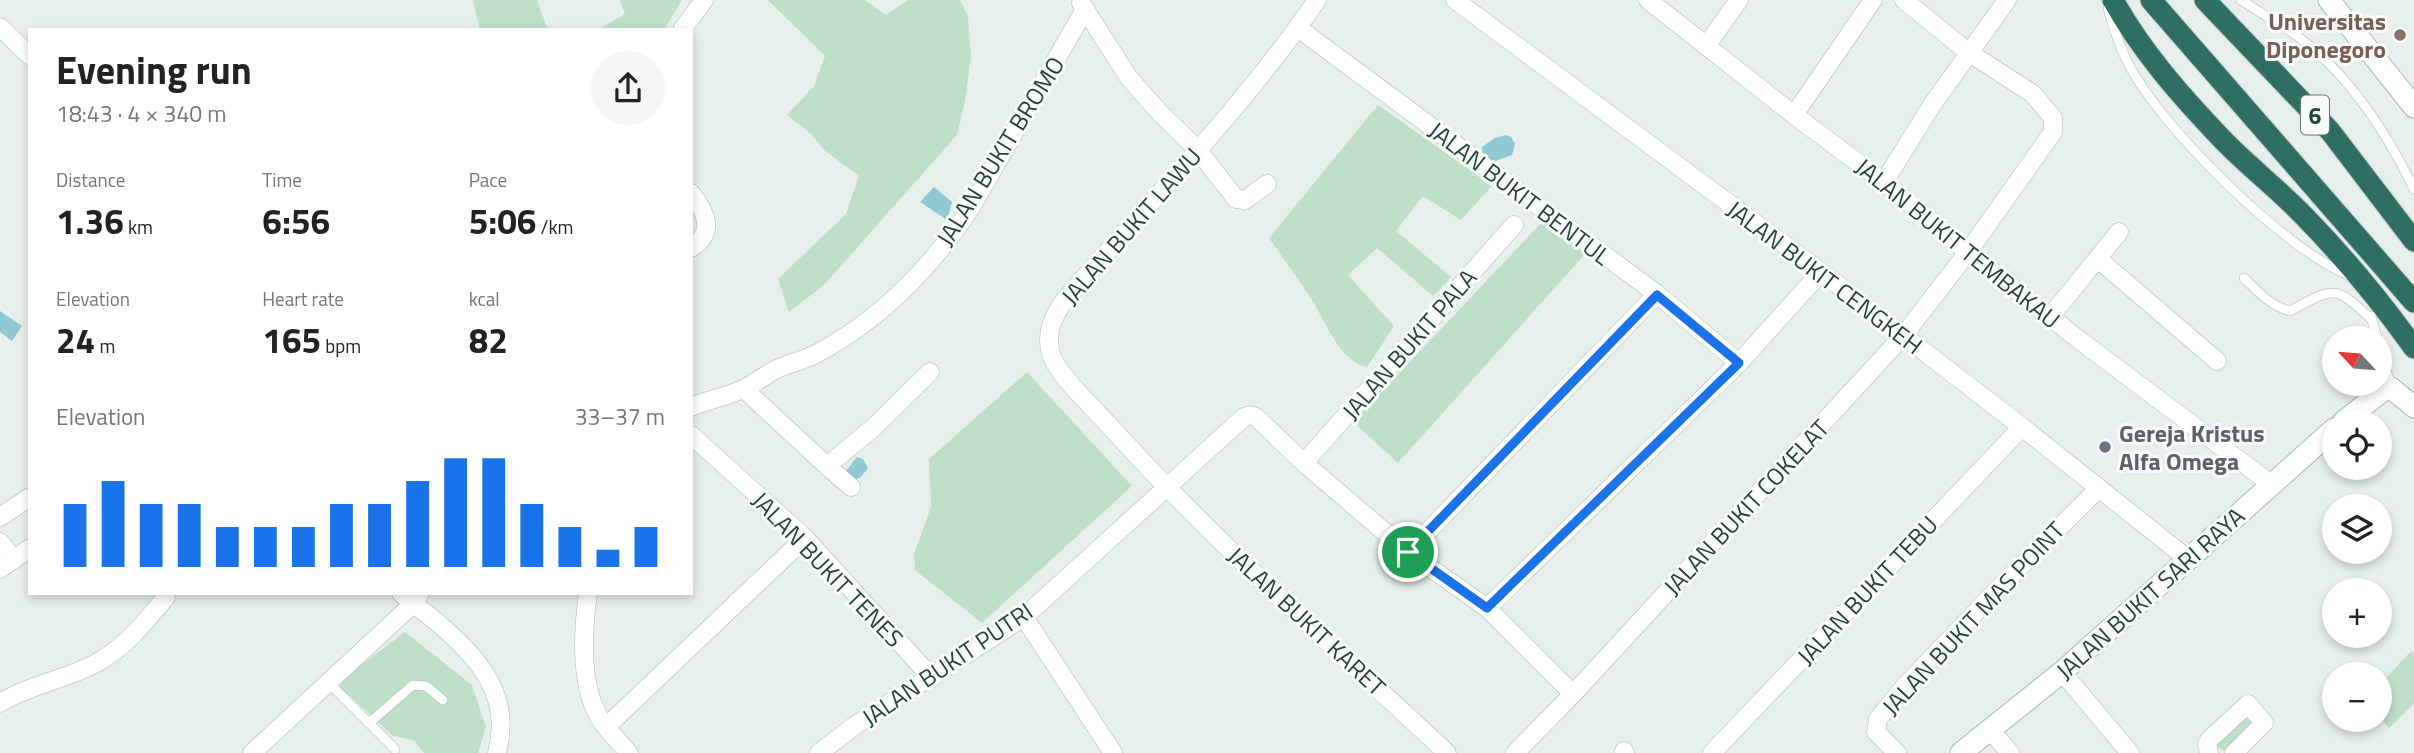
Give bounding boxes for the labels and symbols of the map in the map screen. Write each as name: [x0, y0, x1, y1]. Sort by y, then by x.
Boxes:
place label: Universitas Diponegoro: [2266, 3, 2386, 67]
marker: Universitas Diponegoro: [2392, 27, 2408, 43]
street label: JALAN BUKIT BROMO: [927, 49, 1073, 253]
road number: 6: [2301, 96, 2329, 134]
street label: JALAN BUKIT BENTUL: [1421, 112, 1619, 274]
street label: JALAN BUKIT LAWU: [1052, 139, 1210, 313]
street label: JALAN BUKIT TEMBAKAU: [1848, 149, 2068, 337]
street label: JALAN BUKIT CENGKEH: [1720, 191, 1930, 363]
street label: JALAN BUKIT PALA: [1333, 261, 1485, 427]
north arrow: [2322, 326, 2392, 396]
street label: JALAN BUKIT COKELAT: [1655, 411, 1838, 603]
place label: Gereja Kristus Alfa Omega: [2119, 415, 2265, 479]
marker: Gereja Kristus Alfa Omega: [2097, 439, 2113, 455]
street label: JALAN BUKIT TENES: [744, 483, 912, 655]
street label: JALAN BUKIT SARI RAYA: [2048, 498, 2252, 688]
street label: JALAN BUKIT TEBU: [1788, 507, 1946, 673]
street label: JALAN BUKIT MAS POINT: [1873, 513, 2073, 723]
pin: [1378, 522, 1438, 582]
street label: JALAN BUKIT KARET: [1220, 538, 1394, 704]
street label: JALAN BUKIT PUTRI: [854, 593, 1040, 735]

